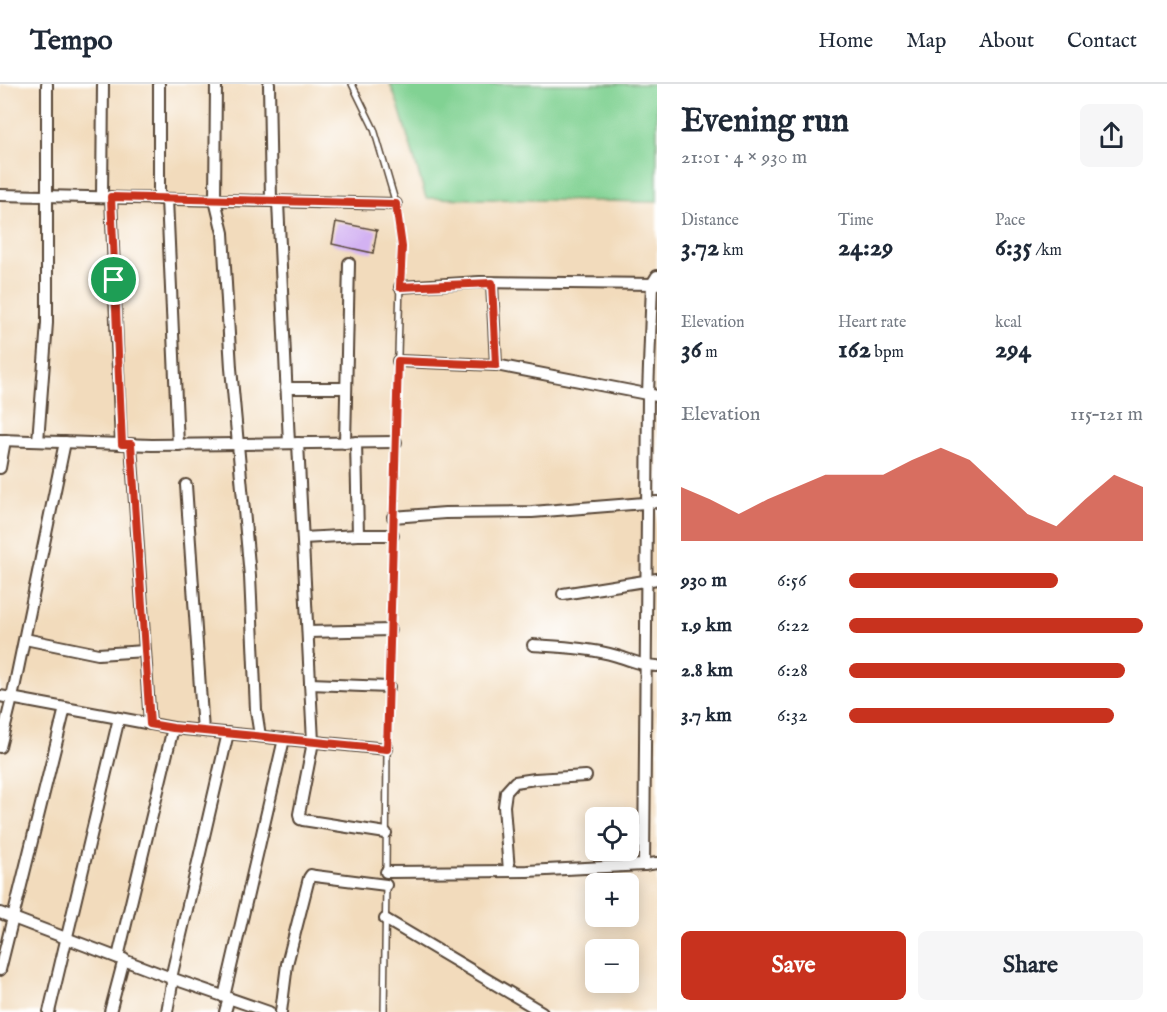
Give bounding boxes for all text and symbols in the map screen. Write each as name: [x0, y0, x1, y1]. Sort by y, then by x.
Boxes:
text: Tempo: [30, 24, 113, 59]
text: Home: [818, 28, 873, 55]
text: Map: [906, 28, 946, 55]
text: About: [979, 28, 1034, 55]
text: Contact: [1067, 28, 1137, 55]
text: Evening run: [681, 101, 849, 143]
button: share: [1080, 104, 1143, 167]
text: 21:01 · 4 × 930 m: [681, 145, 807, 170]
text: Distance: [681, 211, 739, 231]
text: Time: [838, 211, 874, 231]
text: Pace: [995, 211, 1025, 231]
text: 3.72: [681, 231, 719, 264]
text: 24:29: [838, 231, 893, 264]
text: 6:35: [995, 231, 1032, 264]
text: km: [719, 241, 744, 261]
text: /km: [1032, 241, 1062, 261]
pin: [88, 254, 139, 305]
icon: arrive: [97, 263, 130, 296]
text: Elevation: [681, 313, 744, 333]
text: Heart rate: [838, 313, 906, 333]
text: kcal: [995, 313, 1022, 333]
text: 36: [681, 333, 702, 366]
text: 162: [838, 333, 871, 366]
text: 294: [995, 333, 1031, 366]
text: m: [702, 343, 718, 363]
text: bpm: [871, 343, 904, 363]
text: Elevation: [681, 402, 760, 427]
text: 115–121 m: [1070, 402, 1143, 427]
text: 930 m: [681, 568, 727, 593]
text: 6:56: [777, 568, 806, 593]
text: 1.9 km: [681, 613, 732, 638]
text: 6:22: [777, 613, 809, 638]
text: 2.8 km: [681, 658, 733, 683]
text: 6:28: [777, 658, 808, 683]
text: 3.7 km: [681, 703, 732, 728]
text: 6:32: [777, 703, 808, 728]
map controls: [585, 807, 639, 993]
button: locate: [585, 807, 639, 861]
button: +: [585, 873, 639, 927]
button: Save: [681, 931, 906, 1000]
button: Share: [918, 931, 1143, 1000]
button: −: [585, 939, 639, 993]

